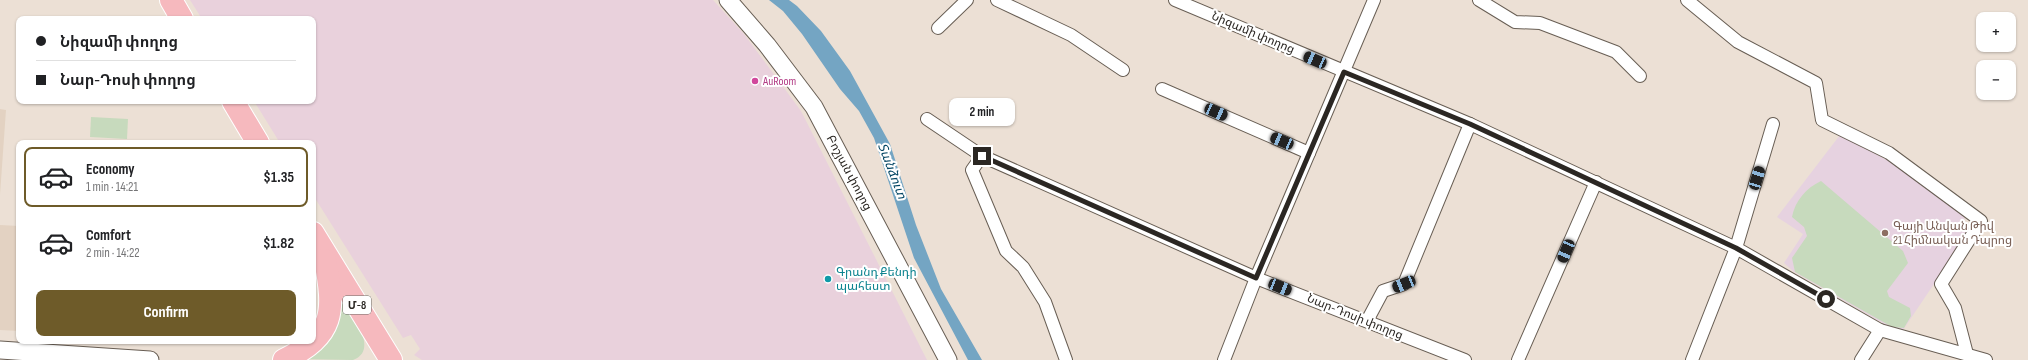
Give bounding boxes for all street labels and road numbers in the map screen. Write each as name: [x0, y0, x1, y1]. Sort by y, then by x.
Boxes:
street label: Նիզամի փողոց: [1209, 9, 1297, 57]
street label: Բոշյան փողոց: [823, 133, 875, 213]
street label: Նար-Դոսի փողոց: [1305, 291, 1405, 343]
road number: Մ-8: [343, 296, 371, 314]

